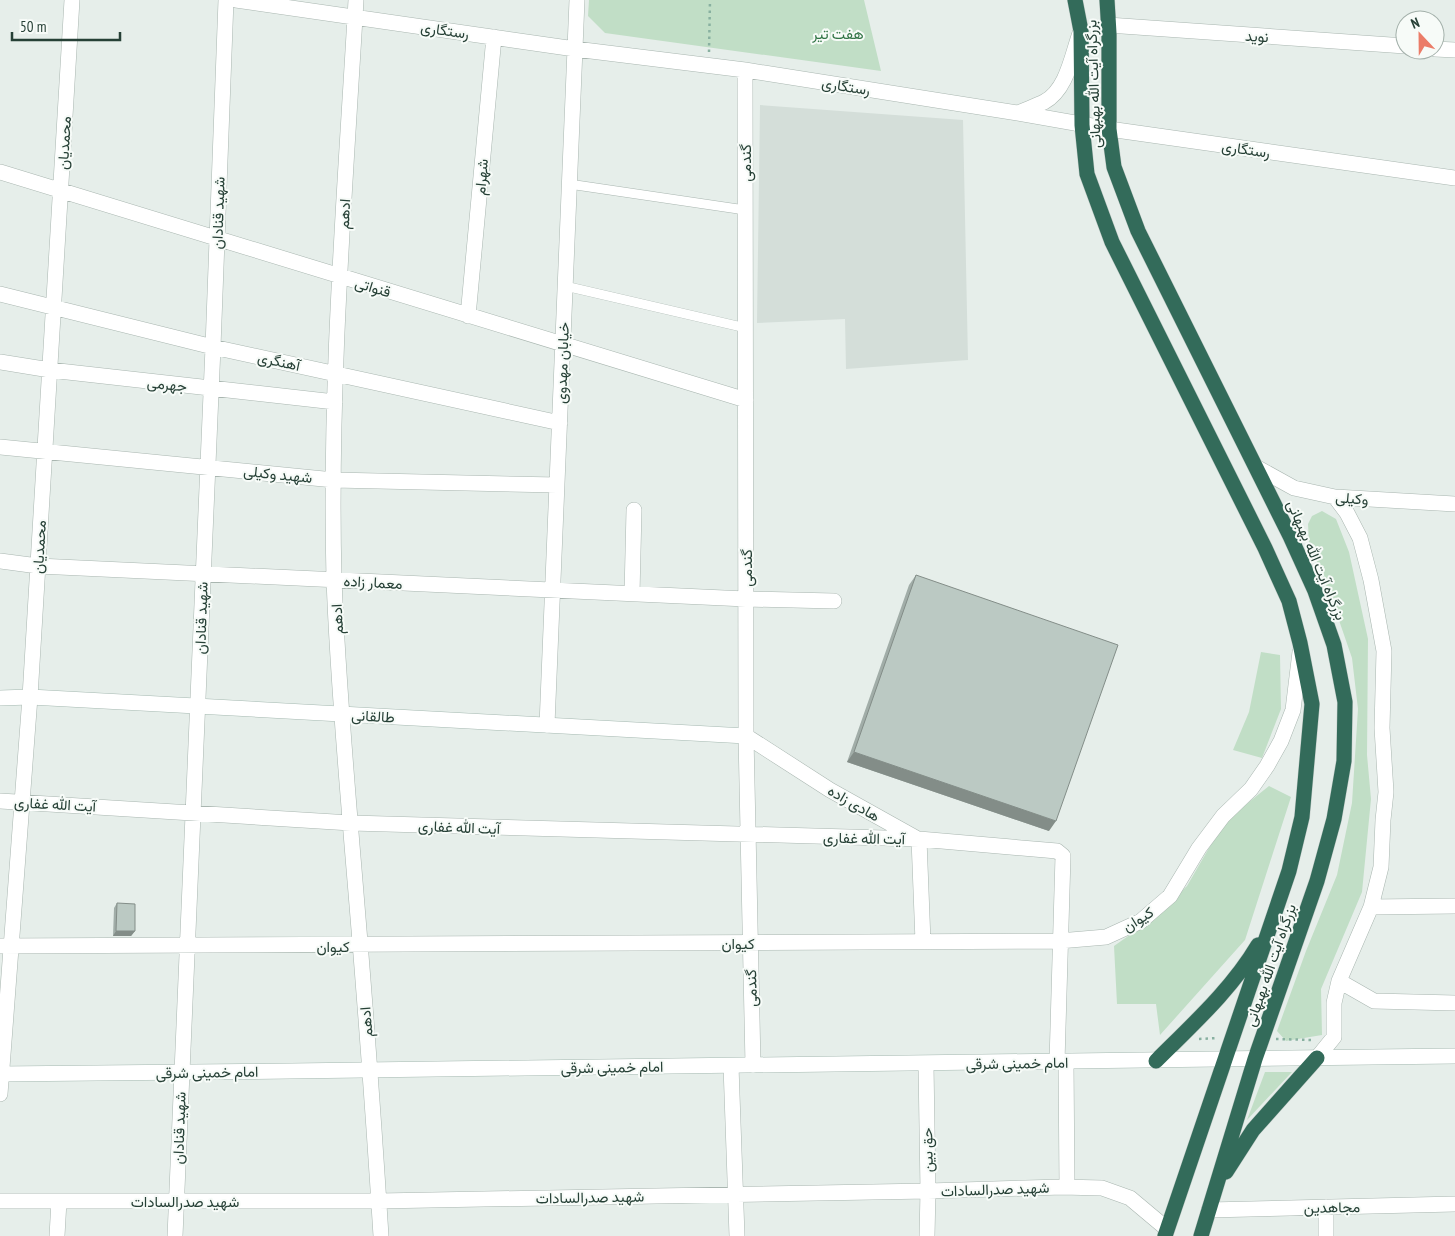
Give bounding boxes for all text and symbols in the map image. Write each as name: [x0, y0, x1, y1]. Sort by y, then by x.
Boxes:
scale bar: [12, 10, 120, 42]
north arrow: [1395, 10, 1445, 60]
text: N: [1408, 13, 1422, 33]
text: 50 m: [20, 17, 46, 36]
street label: رستگاری: [419, 17, 471, 44]
street label: بزرگراه آیت الله بهبهانی: [1081, 19, 1106, 149]
park label: هفت تیر: [811, 24, 864, 43]
street label: نوید: [1245, 26, 1269, 46]
street label: رستگاری: [820, 73, 872, 100]
street label: محمدیان: [53, 116, 75, 170]
street label: رستگاری: [1220, 136, 1272, 163]
street label: گندمی: [736, 144, 756, 182]
street label: شهرام: [470, 158, 493, 196]
street label: شهید قنادان: [207, 176, 229, 250]
street label: ادهم: [334, 198, 355, 230]
street label: قنواتی: [353, 273, 393, 302]
street label: خیابان مهدوی: [551, 322, 574, 404]
street label: آهنگری: [256, 347, 303, 376]
street label: جهرمی: [146, 372, 188, 397]
street label: شهید وکیلی: [243, 461, 314, 488]
street label: وکیلی: [1335, 487, 1369, 510]
street label: بزرگراه آیت الله بهبهانی: [1282, 497, 1351, 623]
street label: محمدیان: [28, 520, 50, 574]
street label: گندمی: [737, 549, 757, 587]
street label: معمار زاده: [343, 571, 403, 593]
street label: شهید قنادان: [190, 581, 212, 655]
street label: ادهم: [327, 603, 348, 635]
street label: طالقانی: [351, 705, 395, 728]
street label: هادی زاده: [824, 781, 883, 826]
street label: آیت الله غفاری: [13, 792, 98, 817]
street label: آیت الله غفاری: [418, 816, 502, 839]
street label: آیت الله غفاری: [823, 828, 907, 849]
street label: بزرگراه آیت الله بهبهانی: [1240, 901, 1301, 1029]
street label: کیوان: [1119, 902, 1157, 936]
street label: کیوان: [721, 934, 755, 953]
street label: کیوان: [316, 937, 350, 956]
street label: گندمی: [741, 969, 762, 1007]
street label: ادهم: [355, 1006, 378, 1038]
street label: امام خمینی شرقی: [965, 1053, 1069, 1074]
street label: امام خمینی شرقی: [560, 1057, 664, 1078]
street label: امام خمینی شرقی: [155, 1062, 259, 1083]
street label: شهید قنادان: [168, 1091, 190, 1165]
street label: حق بین: [917, 1127, 938, 1173]
street label: شهید صدرالسادات: [940, 1178, 1050, 1200]
street label: شهید صدرالسادات: [535, 1187, 645, 1207]
street label: شهید صدرالسادات: [131, 1192, 240, 1211]
street label: مجاهدین: [1304, 1197, 1360, 1218]

